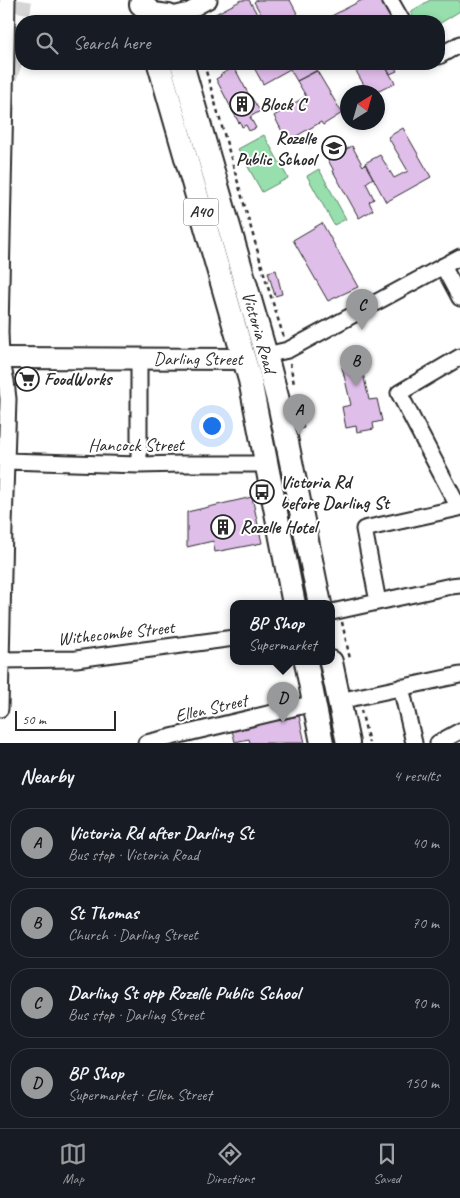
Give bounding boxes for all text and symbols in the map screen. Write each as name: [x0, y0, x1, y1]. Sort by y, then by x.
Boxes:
search box: [15, 15, 445, 70]
icon: search: [33, 29, 61, 57]
text: Search here: [73, 31, 150, 55]
north arrow: [340, 85, 385, 130]
building icon: Block C: [229, 91, 255, 117]
place label: Block C: [260, 93, 309, 115]
place label: Rozelle Public School: [236, 127, 320, 170]
school or university icon: Rozelle Public School: [321, 135, 347, 161]
road number: A40: [184, 198, 218, 226]
street label: Victoria Road: [237, 289, 282, 378]
pin: C: [346, 289, 378, 330]
pin: B: [340, 345, 372, 386]
street label: Darling Street: [153, 348, 245, 370]
supermarket icon: FoodWorks: [14, 366, 40, 392]
place label: FoodWorks: [44, 368, 113, 390]
pin: A: [283, 394, 315, 435]
your location: [199, 413, 225, 439]
street label: Hancock Street: [88, 434, 186, 456]
place label: Victoria Rd before Darling St: [280, 471, 391, 514]
bus stop icon: Victoria Rd before Darling St: [249, 479, 275, 505]
building icon: Rozelle Hotel: [210, 514, 236, 540]
place label: Rozelle Hotel: [240, 516, 320, 538]
popup: [230, 600, 335, 665]
text: BP Shop: [248, 611, 304, 635]
street label: Withecombe Street: [57, 616, 177, 650]
text: Supermarket: [248, 635, 317, 655]
pin: D: [267, 682, 299, 723]
street label: Ellen Street: [173, 688, 252, 727]
scale bar: [15, 708, 116, 731]
text: 50 m: [22, 711, 46, 728]
text: Nearby: [20, 763, 73, 789]
text: 4 results: [393, 766, 440, 786]
text: Victoria Rd after Darling St: [68, 821, 254, 845]
text: A: [33, 833, 41, 853]
text: 40 m: [412, 833, 439, 853]
text: Bus stop · Victoria Road: [68, 845, 199, 865]
text: St Thomas: [68, 901, 138, 925]
text: B: [33, 913, 41, 933]
text: 70 m: [412, 913, 439, 933]
text: Church · Darling Street: [68, 925, 198, 945]
text: Darling St opp Rozelle Public School: [68, 981, 300, 1005]
text: C: [33, 993, 41, 1013]
text: 90 m: [412, 993, 439, 1013]
text: Bus stop · Darling Street: [68, 1005, 204, 1025]
text: BP Shop: [68, 1061, 123, 1085]
text: D: [32, 1073, 42, 1093]
text: 150 m: [405, 1073, 439, 1093]
text: Supermarket · Ellen Street: [68, 1085, 212, 1105]
tab: Map: [59, 1140, 87, 1187]
tab: Directions: [206, 1140, 254, 1187]
tab: Saved: [373, 1140, 401, 1187]

